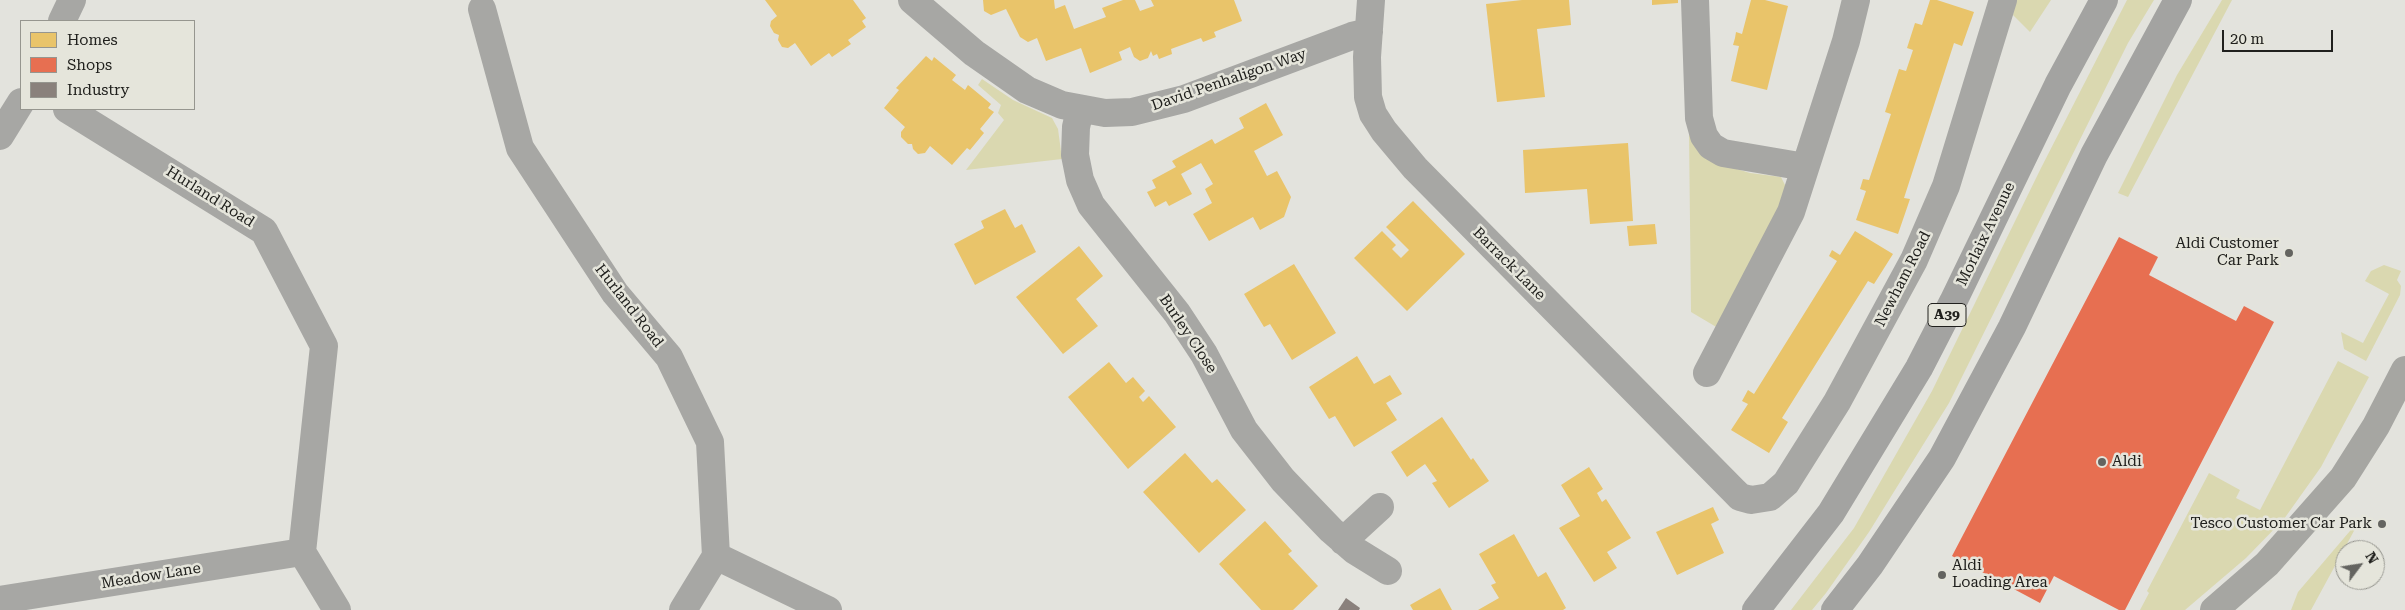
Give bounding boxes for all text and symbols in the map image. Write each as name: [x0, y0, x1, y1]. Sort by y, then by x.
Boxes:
legend: [20, 20, 195, 110]
scale bar: [2225, 20, 2336, 52]
text: 20 m: [2230, 30, 2264, 48]
text: Homes: [67, 31, 118, 49]
street label: David Penhaligon Way: [1149, 45, 1309, 115]
text: Shops: [67, 56, 112, 74]
text: Industry: [67, 81, 129, 99]
street label: Hurland Road: [163, 163, 257, 231]
street label: Morlaix Avenue: [1953, 179, 2019, 289]
street label: Barrack Lane: [1469, 224, 1549, 304]
street label: Newham Road: [1871, 228, 1935, 330]
place label: Aldi Customer Car Park: [2175, 235, 2279, 270]
marker: Aldi Customer Car Park: [2283, 247, 2295, 259]
street label: Hurland Road: [591, 261, 667, 351]
street label: Burley Close: [1155, 291, 1221, 377]
road number: A39: [1928, 304, 1966, 326]
place label: Aldi: [2112, 453, 2142, 471]
marker: Aldi: [2096, 456, 2108, 468]
place label: Tesco Customer Car Park: [2191, 515, 2372, 533]
marker: Tesco Customer Car Park: [2376, 518, 2388, 530]
north arrow: [2335, 540, 2385, 590]
text: N: [2362, 549, 2382, 567]
place label: Aldi Loading Area: [1952, 557, 2048, 592]
street label: Meadow Lane: [100, 559, 202, 593]
marker: Aldi Loading Area: [1936, 569, 1948, 581]

